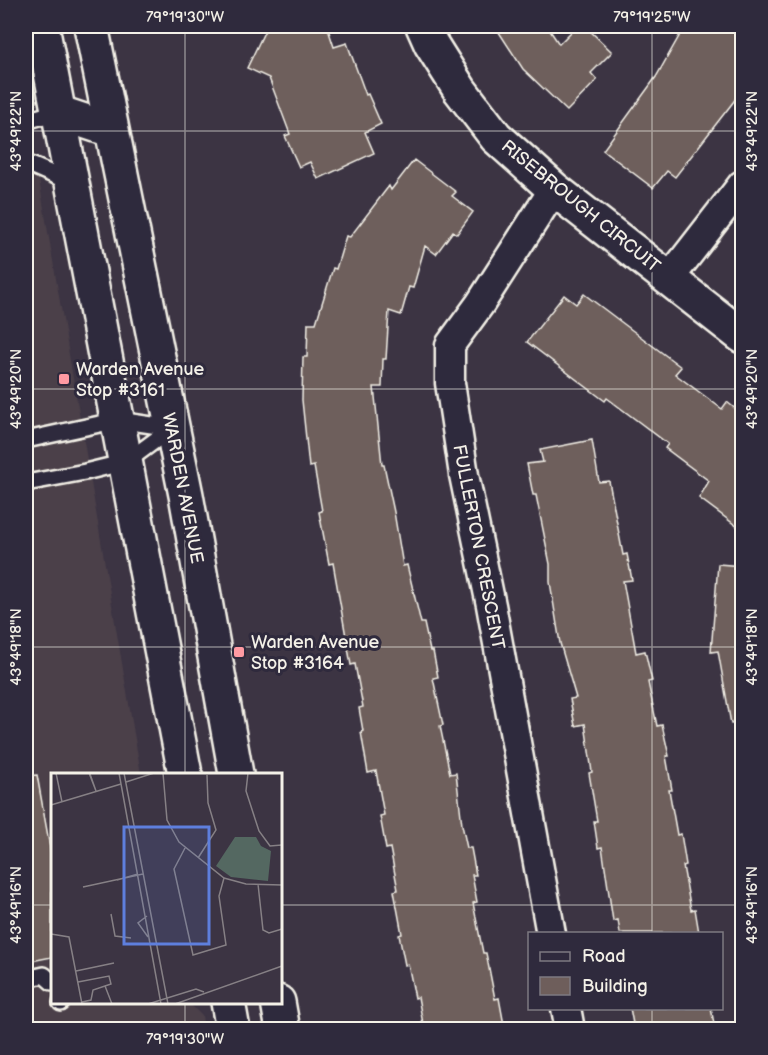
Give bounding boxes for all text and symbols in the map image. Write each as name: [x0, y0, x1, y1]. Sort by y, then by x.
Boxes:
text: 79°19'30"W: [146, 8, 224, 27]
text: 79°19'25"W: [613, 8, 691, 27]
text: 43°49'22"N: [7, 91, 26, 171]
text: 43°49'22"N: [743, 91, 762, 171]
street label: RISEBROUGH CIRCUIT: [497, 136, 664, 277]
text: 43°49'20"N: [7, 349, 26, 429]
text: 43°49'20"N: [743, 349, 762, 429]
place label: Warden Avenue Stop #3161: [76, 359, 204, 401]
marker: Warden Avenue Stop #3161: [57, 372, 71, 386]
street label: WARDEN AVENUE: [158, 411, 207, 565]
street label: FULLERTON CRESCENT: [448, 443, 509, 652]
text: 43°49'18"N: [7, 608, 26, 686]
text: 43°49'18"N: [743, 608, 762, 686]
place label: Warden Avenue Stop #3164: [251, 632, 379, 674]
marker: Warden Avenue Stop #3164: [232, 645, 246, 659]
inset map: [51, 773, 282, 1004]
text: 43°49'16"N: [7, 866, 26, 944]
text: 43°49'16"N: [743, 866, 762, 944]
legend: [528, 932, 723, 1010]
text: Road: [582, 946, 626, 967]
text: Building: [582, 976, 648, 997]
text: 79°19'30"W: [146, 1030, 224, 1049]

